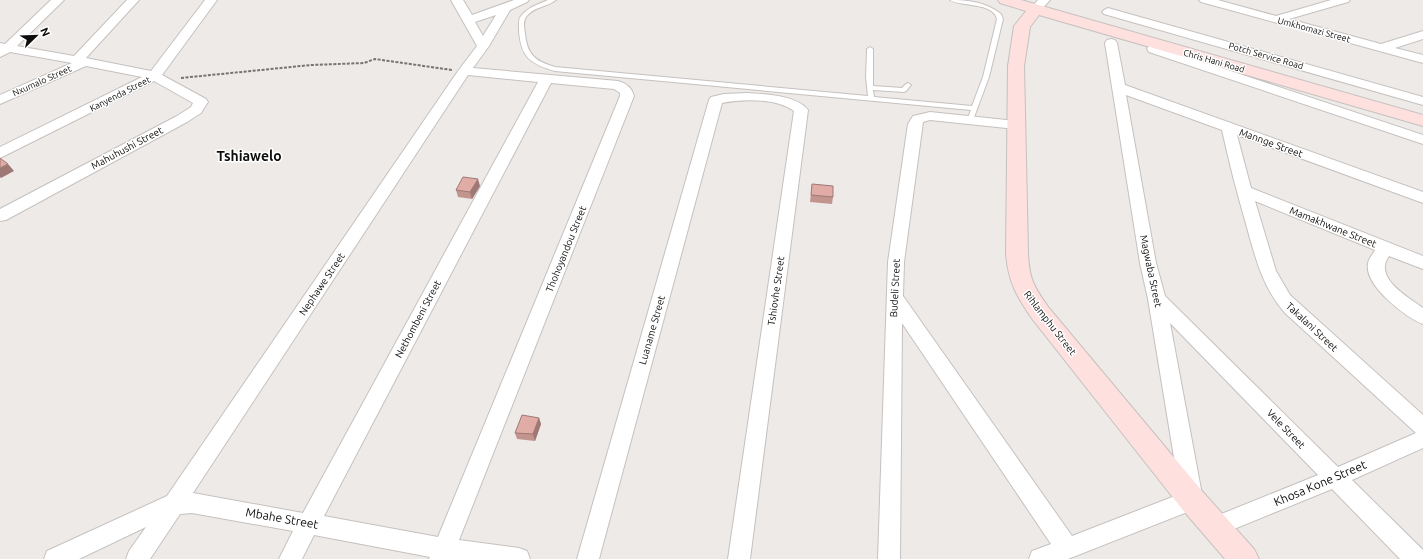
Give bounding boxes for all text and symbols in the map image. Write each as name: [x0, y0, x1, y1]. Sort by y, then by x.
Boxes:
street label: Umkhomazi Street: [1277, 15, 1352, 45]
north arrow: [16, 16, 56, 56]
text: N: [38, 26, 52, 38]
street label: Potch Service Road: [1227, 41, 1305, 71]
street label: Chris Hani Road: [1182, 47, 1246, 75]
street label: Nxumalo Street: [11, 63, 73, 98]
street label: Kanyenda Street: [88, 74, 152, 114]
street label: Mahuhushi Street: [89, 124, 165, 171]
street label: Mannge Street: [1238, 126, 1304, 160]
district label: Tshiawelo: [216, 148, 282, 164]
street label: Thohoyandou Street: [544, 204, 588, 294]
street label: Mamakhwane Street: [1288, 205, 1378, 249]
street label: Magwaba Street: [1138, 234, 1164, 308]
street label: Nephawe Street: [297, 251, 347, 317]
street label: Tshiovhe Street: [766, 256, 786, 326]
street label: Budeli Street: [888, 258, 902, 318]
street label: Nethombeni Street: [393, 278, 443, 360]
street label: Rihlamphu Street: [1022, 289, 1078, 357]
street label: Luaname Street: [637, 294, 667, 366]
street label: Takalani Street: [1284, 300, 1340, 354]
street label: Vele Street: [1265, 407, 1307, 451]
street label: Khosa Kone Street: [1272, 458, 1368, 508]
street label: Mbahe Street: [245, 505, 320, 531]

